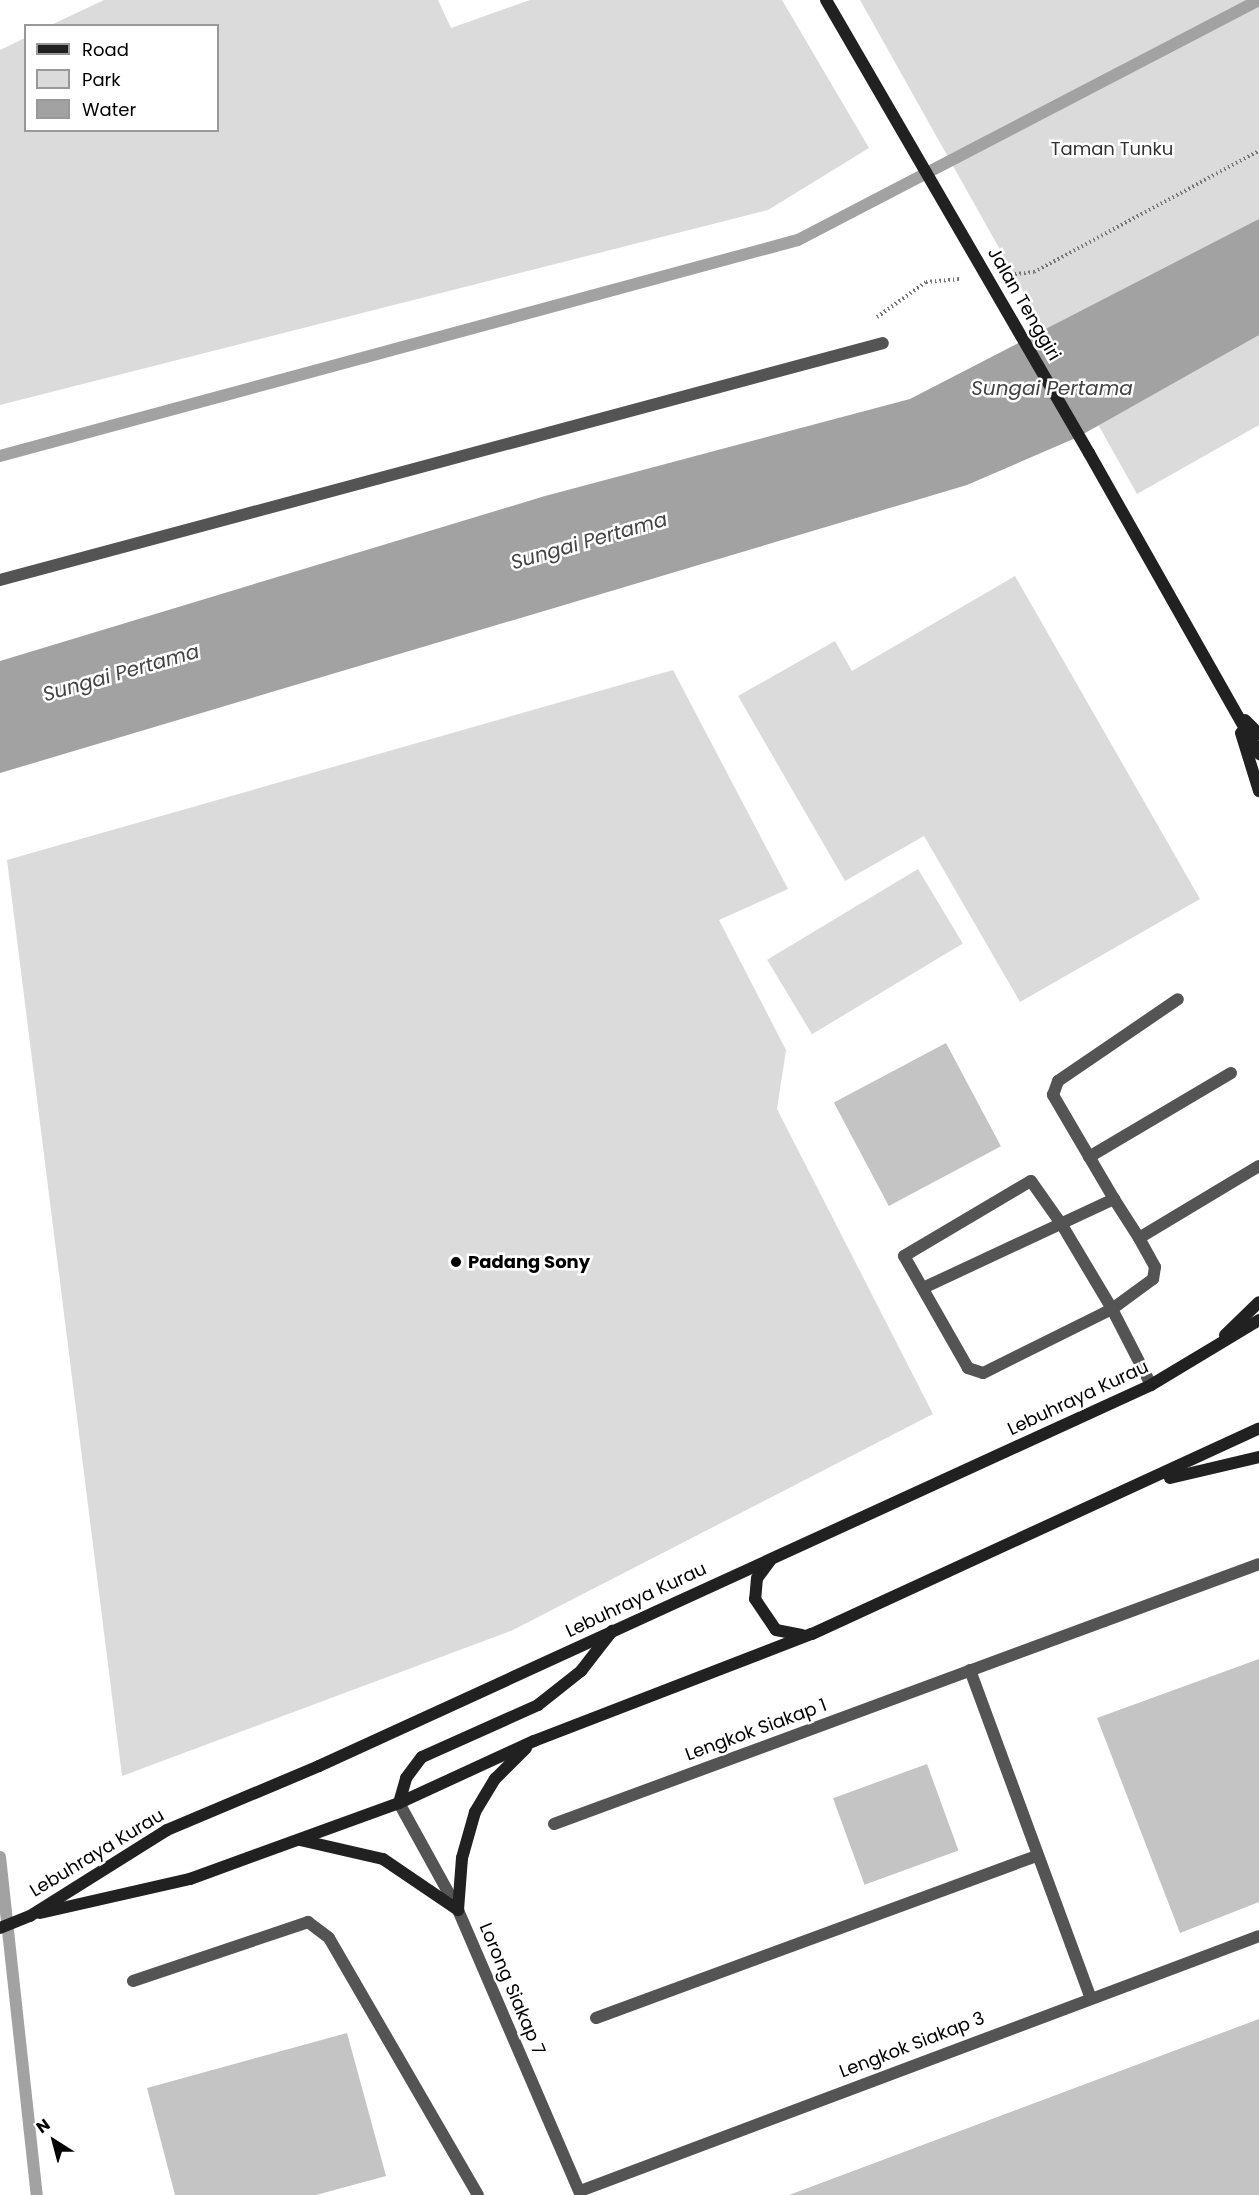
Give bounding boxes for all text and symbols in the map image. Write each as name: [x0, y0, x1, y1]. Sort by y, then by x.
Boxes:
legend: [24, 24, 219, 132]
text: Road: [82, 37, 129, 62]
text: Park: [82, 67, 121, 92]
text: Water: [82, 97, 136, 122]
park label: Taman Tunku: [1051, 138, 1173, 160]
street label: Jalan Tenggiri: [983, 244, 1065, 364]
water label: Sungai Pertama: [971, 376, 1133, 400]
water label: Sungai Pertama: [508, 507, 670, 575]
water label: Sungai Pertama: [40, 639, 202, 707]
place label: Padang Sony: [468, 1251, 590, 1273]
marker: Padang Sony: [449, 1255, 463, 1269]
street label: Lebuhraya Kurau: [1004, 1356, 1152, 1440]
street label: Lebuhraya Kurau: [562, 1558, 710, 1642]
street label: Lengkok Siakap 1: [682, 1694, 830, 1766]
street label: Lebuhraya Kurau: [26, 1804, 168, 1902]
street label: Lorong Siakap 7: [474, 1920, 550, 2058]
street label: Lengkok Siakap 3: [836, 2007, 988, 2083]
north arrow: [24, 2111, 84, 2171]
text: N: [31, 2113, 55, 2139]

